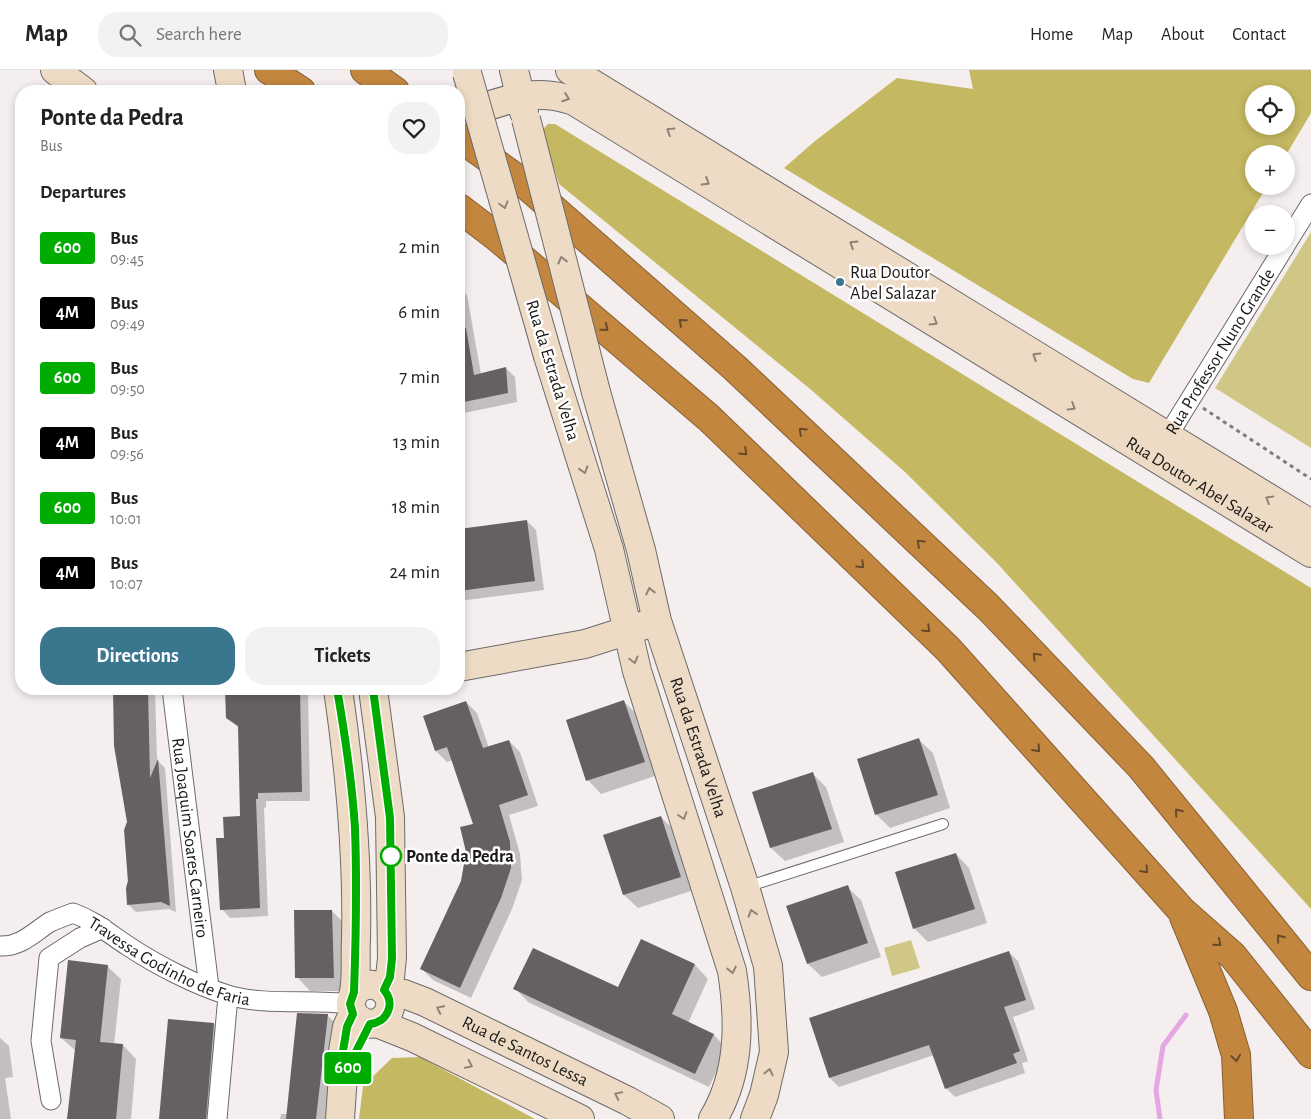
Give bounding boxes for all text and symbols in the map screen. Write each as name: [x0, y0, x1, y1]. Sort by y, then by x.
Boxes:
search box: [98, 12, 448, 57]
icon: search: [116, 21, 144, 49]
text: Map: [25, 22, 68, 46]
text: Search here: [156, 25, 242, 44]
text: Home: [1030, 26, 1073, 44]
text: Map: [1101, 26, 1133, 44]
text: About: [1161, 26, 1204, 44]
text: Contact: [1232, 26, 1286, 44]
map controls: [1245, 85, 1295, 255]
button: locate: [1245, 85, 1295, 135]
one-way arrow: [562, 92, 570, 102]
button: heart: [388, 102, 440, 154]
text: Ponte da Pedra: [40, 106, 184, 130]
one-way arrow: [666, 128, 675, 138]
text: Bus: [40, 138, 63, 154]
button: +: [1245, 145, 1295, 195]
one-way arrow: [700, 175, 709, 185]
text: Departures: [40, 183, 126, 202]
one-way arrow: [498, 200, 508, 208]
button: −: [1245, 205, 1295, 255]
text: Bus: [110, 229, 138, 248]
text: 2 min: [399, 238, 440, 257]
text: 600: [54, 239, 81, 257]
one-way arrow: [849, 240, 858, 250]
text: 09:45: [110, 251, 144, 267]
one-way arrow: [557, 255, 568, 264]
place label: Rua Doutor Abel Salazar: [850, 264, 936, 303]
street label: Rua Professor Nuno Grande: [1163, 266, 1279, 438]
marker: Rua Doutor Abel Salazar: [834, 276, 846, 288]
text: Bus: [110, 294, 138, 313]
street label: Rua da Estrada Velha: [522, 298, 582, 443]
text: 6 min: [398, 303, 440, 322]
text: 4M: [56, 304, 79, 322]
one-way arrow: [928, 315, 937, 325]
text: 09:49: [110, 316, 145, 332]
one-way arrow: [678, 318, 687, 327]
one-way arrow: [599, 322, 608, 331]
one-way arrow: [1033, 353, 1042, 363]
text: Bus: [110, 359, 138, 378]
text: 7 min: [399, 368, 440, 387]
text: 600: [54, 369, 81, 387]
text: 09:50: [110, 381, 145, 397]
one-way arrow: [1067, 400, 1076, 410]
text: Bus: [110, 424, 138, 443]
one-way arrow: [798, 428, 807, 437]
text: 13 min: [393, 433, 440, 452]
text: 4M: [56, 434, 79, 452]
street label: Rua Doutor Abel Salazar: [1123, 434, 1276, 538]
text: 09:56: [110, 446, 144, 462]
one-way arrow: [738, 446, 747, 455]
one-way arrow: [578, 465, 588, 473]
text: Bus: [110, 489, 138, 508]
one-way arrow: [1266, 496, 1275, 505]
text: 18 min: [392, 498, 440, 517]
text: 600: [54, 499, 81, 517]
text: 10:01: [110, 511, 142, 527]
one-way arrow: [917, 540, 926, 549]
text: Bus: [110, 554, 138, 573]
one-way arrow: [855, 559, 864, 568]
text: 24 min: [389, 563, 440, 582]
text: 4M: [56, 564, 79, 582]
text: 10:07: [110, 576, 143, 592]
one-way arrow: [645, 587, 656, 596]
one-way arrow: [922, 623, 931, 632]
button: Directions: [40, 627, 235, 685]
button: Tickets: [245, 627, 440, 685]
one-way arrow: [1033, 653, 1042, 662]
one-way arrow: [629, 656, 639, 664]
street label: Rua da Estrada Velha: [666, 675, 729, 820]
street label: Rua Joaquim Soares Carneiro: [168, 737, 211, 939]
one-way arrow: [1031, 743, 1040, 752]
one-way arrow: [1175, 809, 1183, 818]
one-way arrow: [677, 811, 687, 819]
marker: Ponte da Pedra: [380, 845, 402, 867]
place label: Ponte da Pedra: [406, 848, 514, 866]
one-way arrow: [1139, 864, 1148, 873]
one-way arrow: [748, 909, 758, 918]
street label: Travessa Godinho de Faria: [85, 914, 251, 1010]
one-way arrow: [1278, 935, 1286, 944]
one-way arrow: [1213, 938, 1222, 947]
one-way arrow: [726, 966, 736, 975]
one-way arrow: [436, 1005, 445, 1016]
street label: Rua de Santos Lessa: [459, 1014, 591, 1090]
line badge: 600: [319, 1052, 377, 1084]
one-way arrow: [1230, 1054, 1240, 1063]
text: 600: [334, 1059, 362, 1077]
one-way arrow: [464, 1059, 473, 1069]
one-way arrow: [763, 1068, 774, 1077]
one-way arrow: [614, 1091, 623, 1102]

